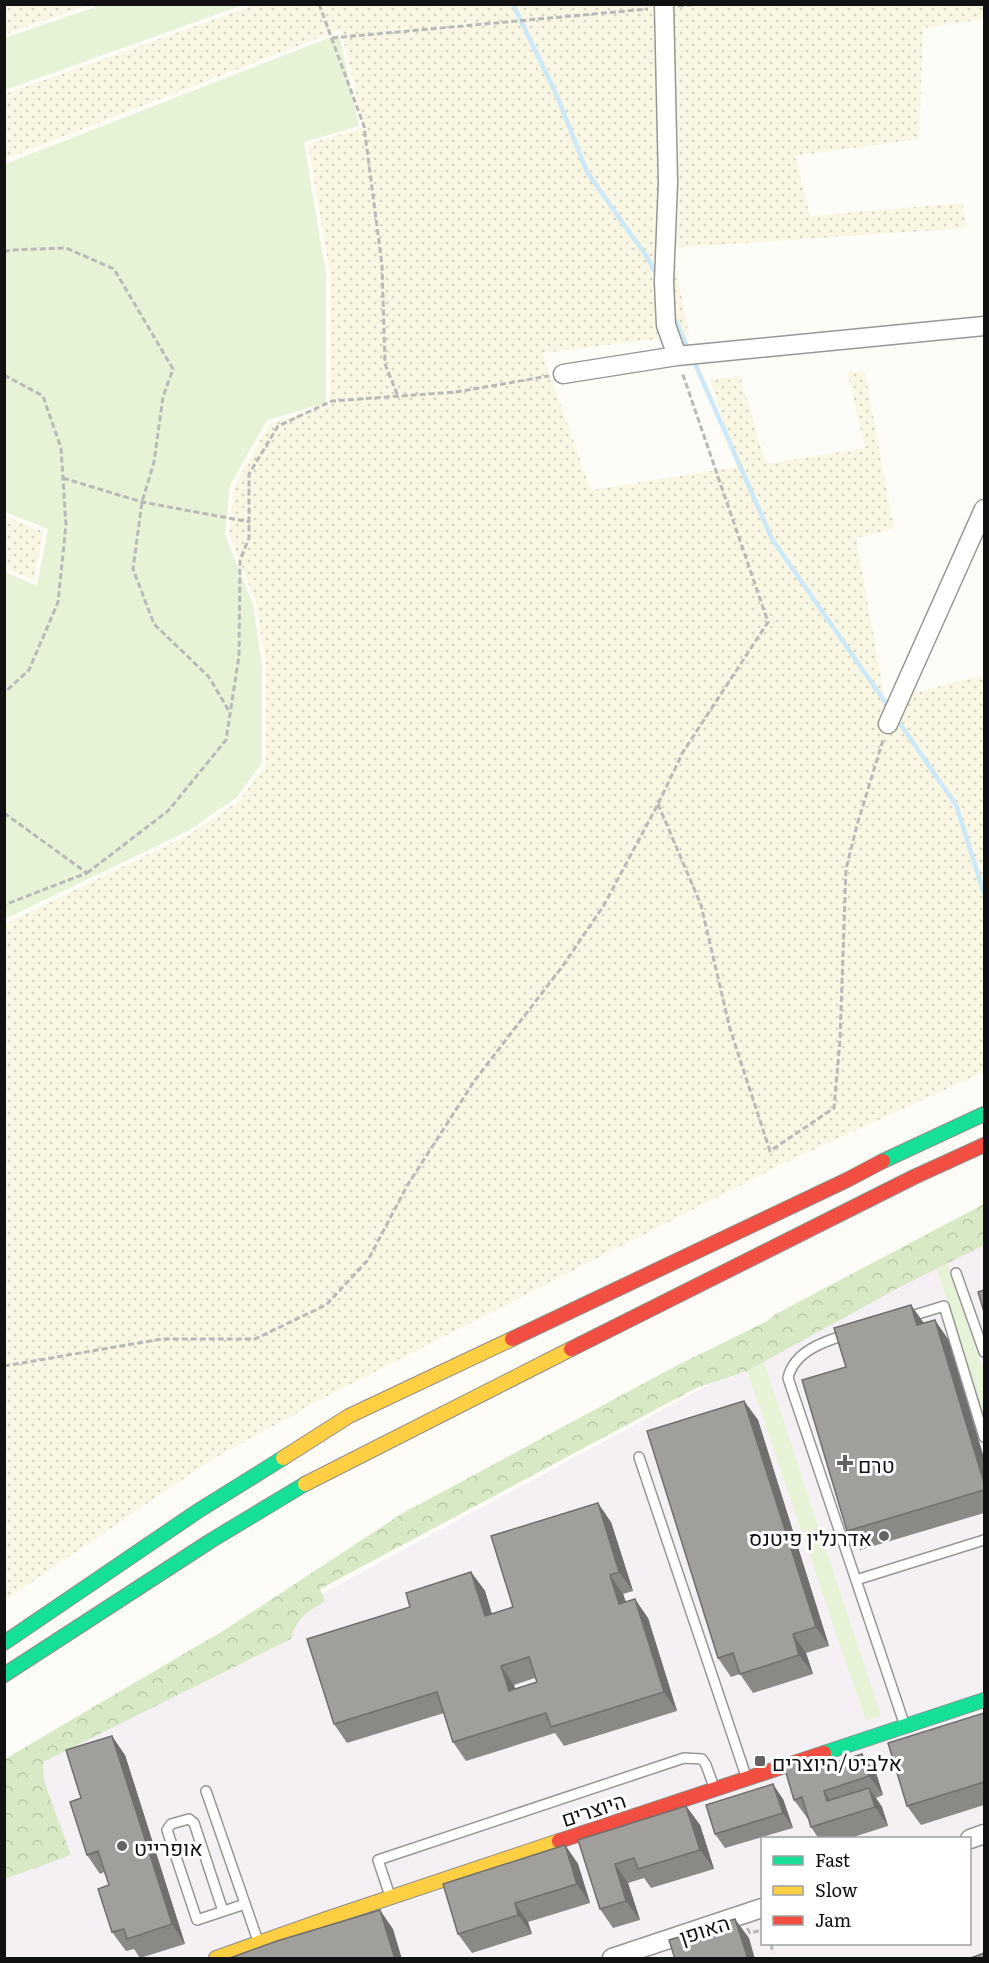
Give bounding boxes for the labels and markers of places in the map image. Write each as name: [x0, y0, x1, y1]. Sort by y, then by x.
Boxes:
place label: טרם: [858, 1448, 895, 1479]
marker: טרם: [836, 1454, 854, 1472]
place label: אדרנלין פיטנס: [749, 1521, 872, 1552]
marker: אדרנלין פיטנס: [877, 1529, 891, 1543]
place label: אלביט/היוצרים: [772, 1746, 902, 1777]
marker: אלביט/היוצרים: [753, 1754, 767, 1768]
place label: אופרייט: [134, 1831, 203, 1862]
marker: אופרייט: [115, 1839, 129, 1853]

